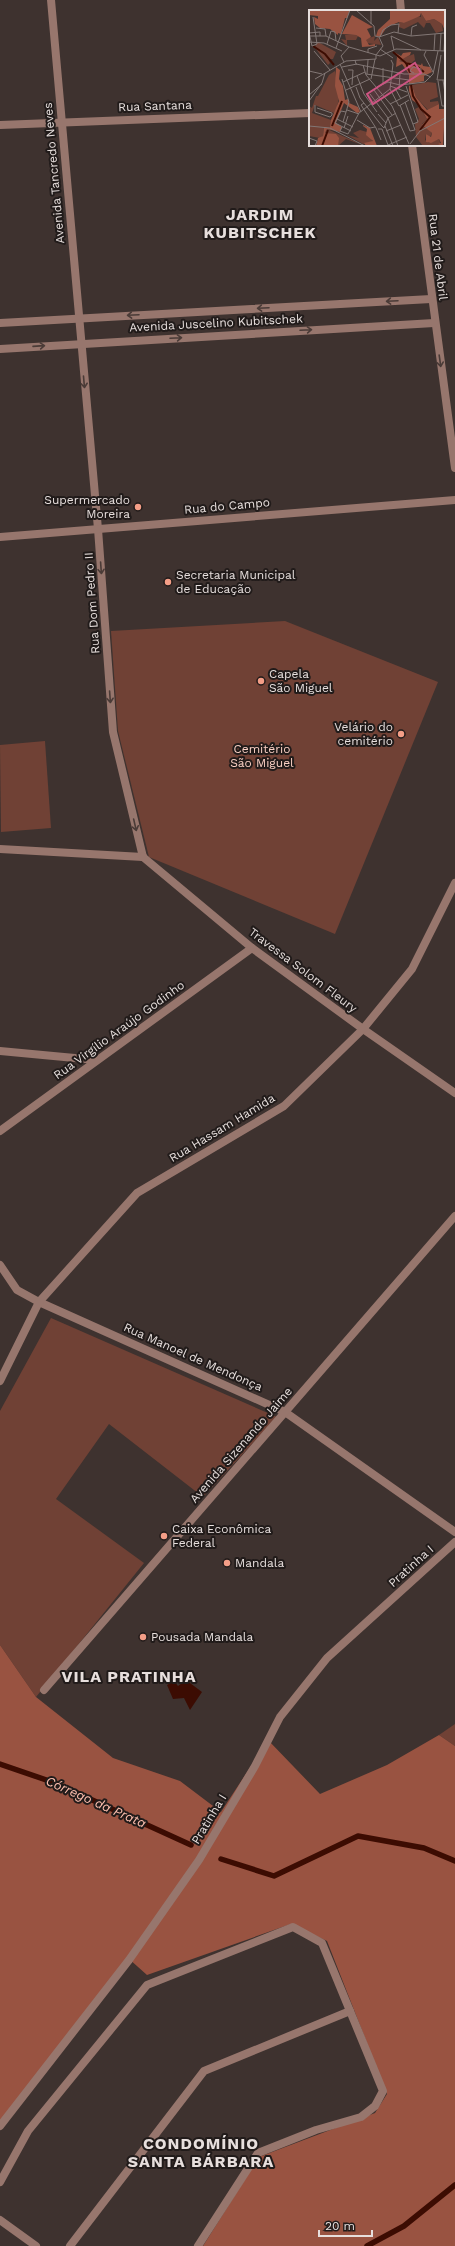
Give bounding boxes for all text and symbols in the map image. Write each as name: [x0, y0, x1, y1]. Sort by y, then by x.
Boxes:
inset map: [309, 10, 445, 146]
street label: Rua Santana: [118, 98, 192, 114]
street label: Avenida Tancredo Neves: [41, 102, 67, 244]
district label: JARDIM KUBITSCHEK: [203, 205, 317, 242]
street label: Rua 21 de Abril: [426, 213, 450, 301]
one-way arrow: [386, 297, 399, 305]
one-way arrow: [257, 305, 270, 312]
street label: Avenida Juscelino Kubitschek: [129, 311, 303, 335]
one-way arrow: [127, 312, 140, 319]
one-way arrow: [299, 327, 312, 334]
one-way arrow: [169, 334, 182, 341]
one-way arrow: [32, 342, 45, 350]
one-way arrow: [436, 354, 444, 367]
one-way arrow: [81, 375, 88, 388]
place label: Supermercado Moreira: [44, 493, 130, 521]
street label: Rua do Campo: [184, 495, 270, 517]
marker: Supermercado Moreira: [133, 502, 143, 512]
street label: Rua Dom Pedro II: [81, 552, 103, 654]
one-way arrow: [98, 561, 105, 574]
place label: Secretaria Municipal de Educação: [176, 568, 296, 596]
marker: Secretaria Municipal de Educação: [163, 577, 173, 587]
place label: Capela São Miguel: [269, 667, 333, 695]
marker: Capela São Miguel: [256, 676, 266, 686]
one-way arrow: [107, 690, 114, 703]
place label: Velário do cemitério: [334, 720, 393, 748]
marker: Velário do cemitério: [396, 729, 406, 739]
park label: Cemitério São Miguel: [230, 742, 294, 770]
one-way arrow: [132, 818, 140, 831]
street label: Travessa Solom Fleury: [246, 925, 361, 1016]
street label: Rua Virgílio Araújo Godinho: [51, 978, 187, 1082]
street label: Rua Hassam Hamida: [167, 1091, 278, 1165]
street label: Rua Manoel de Mendonça: [121, 1320, 265, 1394]
street label: Avenida Sizenando Jaime: [187, 1384, 295, 1506]
place label: Caixa Econômica Federal: [172, 1522, 271, 1550]
marker: Caixa Econômica Federal: [159, 1531, 169, 1541]
street label: Pratinha I: [386, 1542, 436, 1590]
place label: Mandala: [235, 1556, 284, 1570]
marker: Mandala: [222, 1558, 232, 1568]
place label: Pousada Mandala: [151, 1630, 253, 1644]
marker: Pousada Mandala: [138, 1632, 148, 1642]
district label: VILA PRATINHA: [61, 1667, 197, 1686]
water label: Córrego da Prata: [44, 1773, 148, 1831]
street label: Pratinha I: [189, 1791, 229, 1847]
district label: CONDOMÍNIO SANTA BÁRBARA: [128, 2134, 274, 2171]
scale bar: [319, 2212, 372, 2238]
text: 20 m: [325, 2219, 355, 2233]

